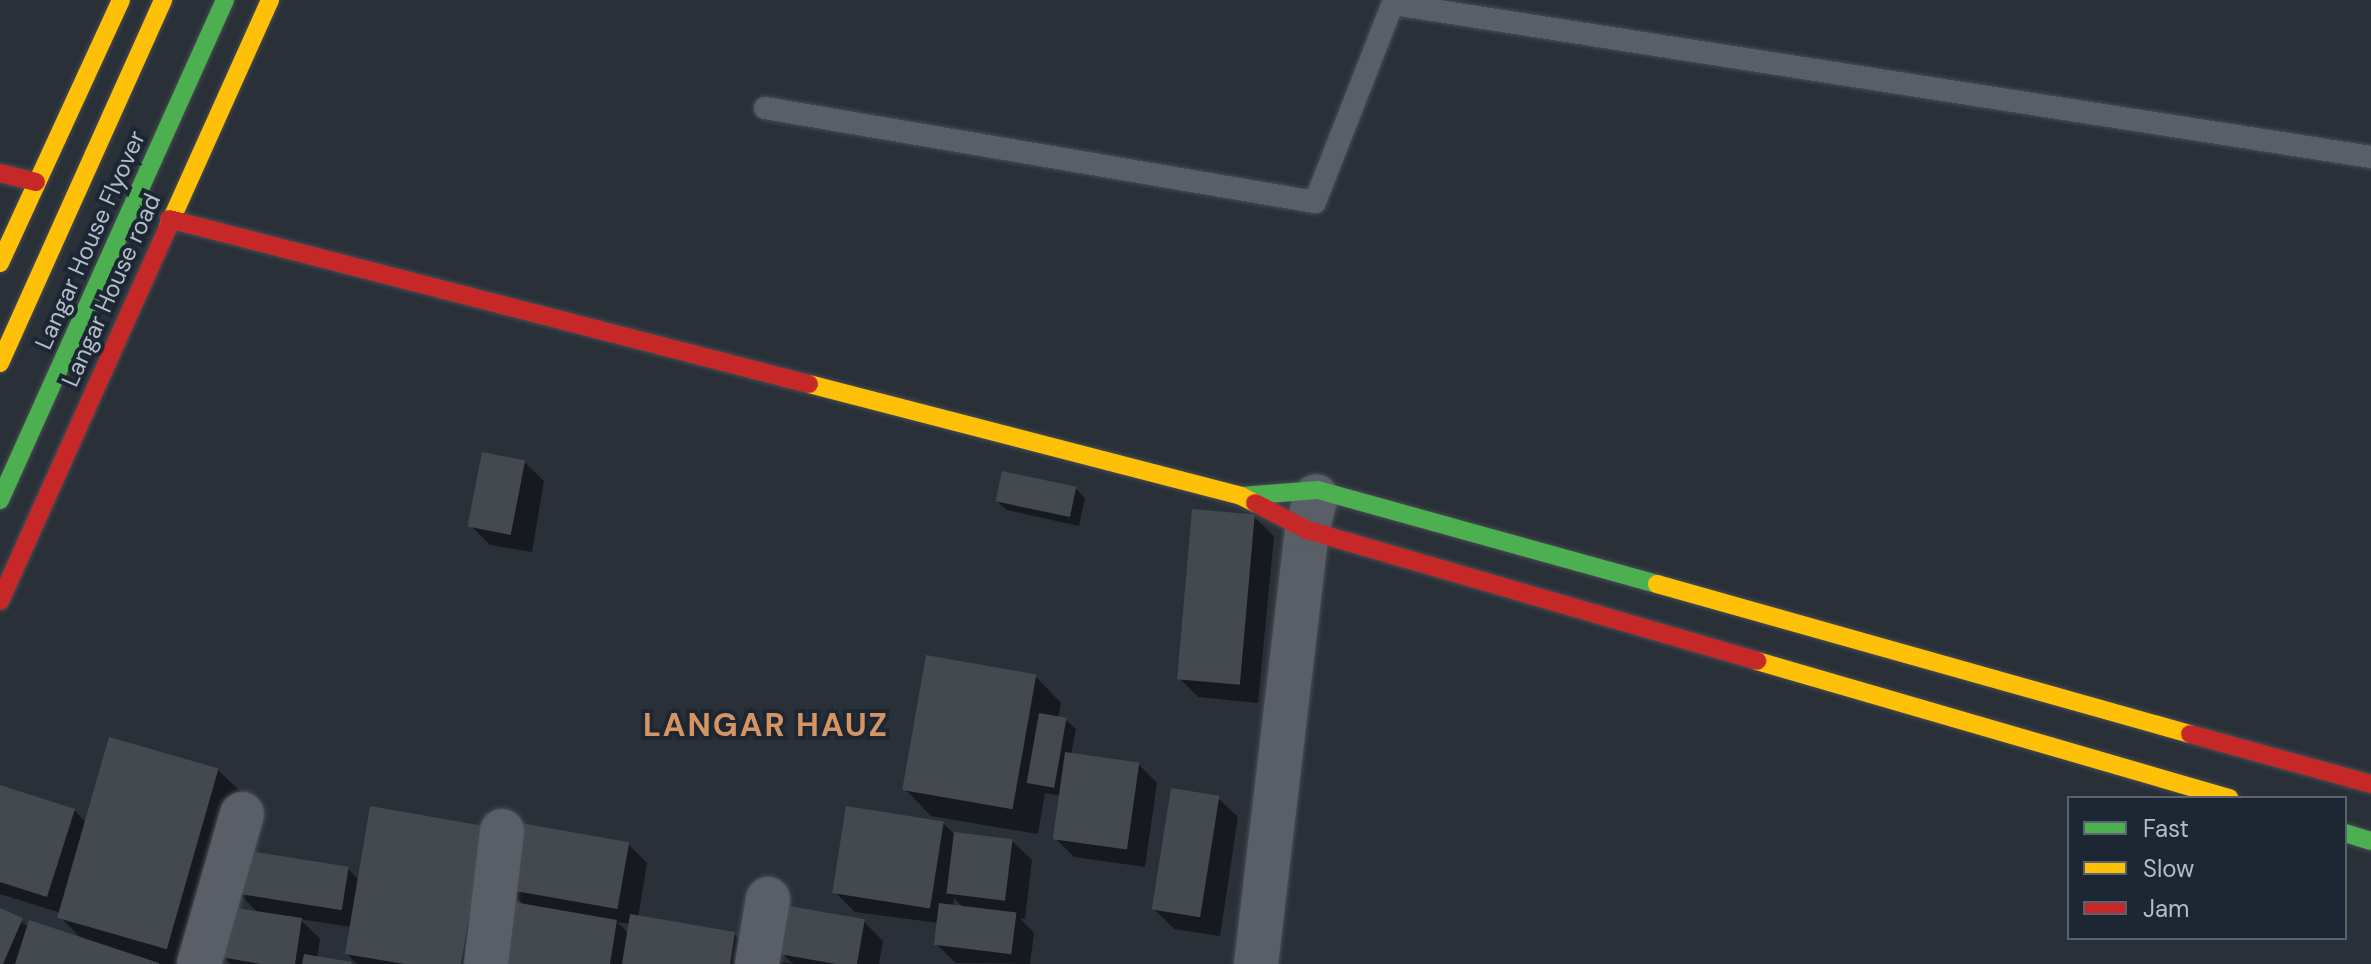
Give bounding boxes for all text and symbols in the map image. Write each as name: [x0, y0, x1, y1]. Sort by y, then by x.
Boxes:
street label: Langar House Flyover: [29, 126, 151, 354]
street label: Langar House road: [55, 189, 167, 391]
district label: LANGAR HAUZ: [643, 706, 889, 744]
legend: [2067, 796, 2347, 940]
text: Fast: [2143, 813, 2189, 844]
text: Slow: [2143, 853, 2194, 884]
text: Jam: [2143, 893, 2189, 924]

